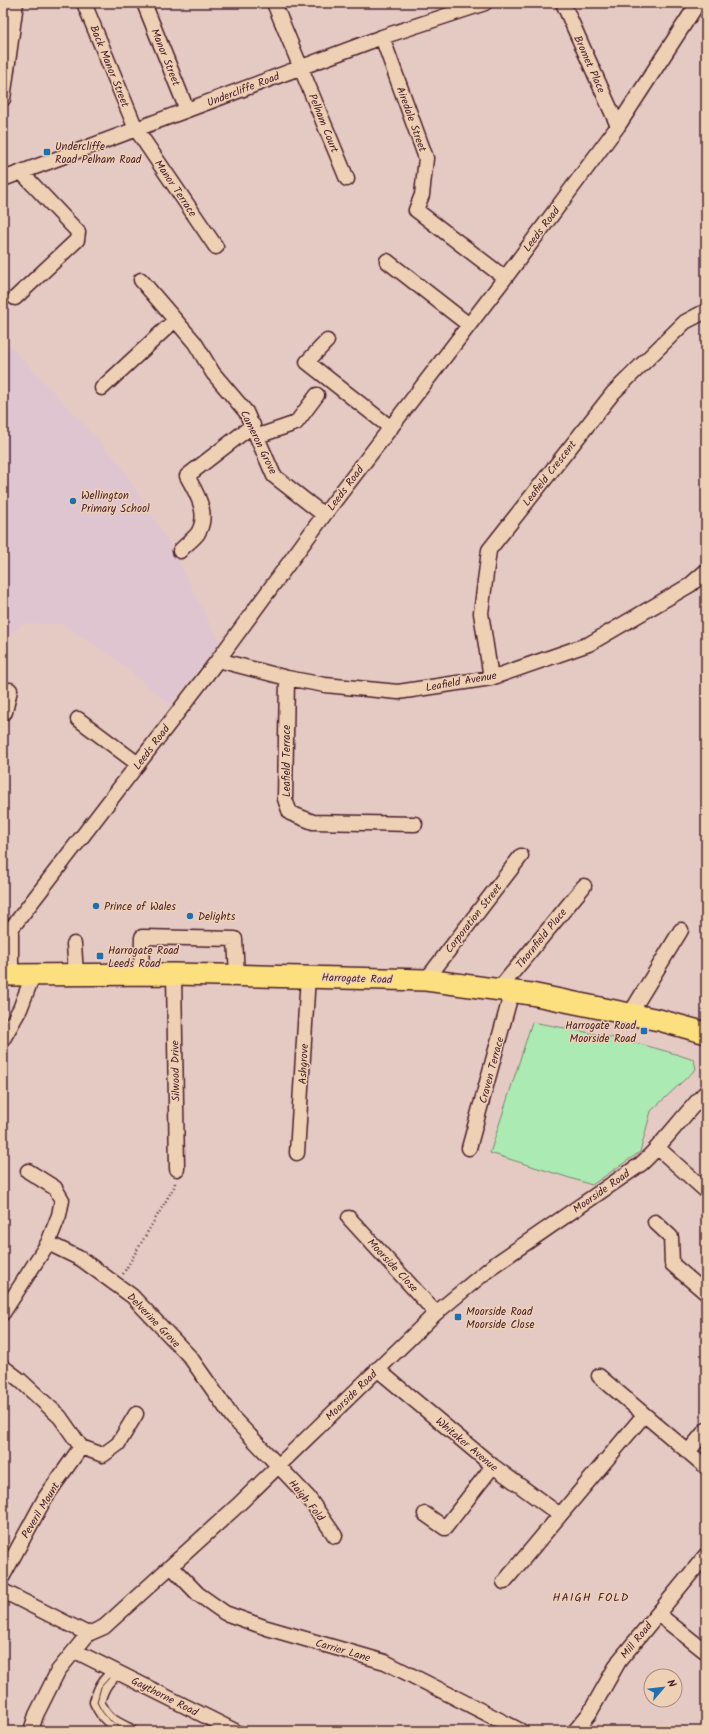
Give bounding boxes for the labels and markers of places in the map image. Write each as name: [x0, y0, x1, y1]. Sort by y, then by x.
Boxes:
place label: Undercliffe Road Pelham Road: [55, 138, 142, 169]
marker: Undercliffe Road Pelham Road: [42, 147, 52, 157]
place label: Wellington Primary School: [81, 487, 150, 518]
marker: Wellington Primary School: [68, 496, 78, 506]
place label: Prince of Wales: [104, 898, 176, 916]
marker: Prince of Wales: [91, 901, 101, 911]
place label: Delights: [198, 908, 236, 926]
marker: Delights: [185, 911, 195, 921]
place label: Harrogate Road Leeds Road: [108, 942, 179, 973]
marker: Harrogate Road Leeds Road: [95, 951, 105, 961]
place label: Harrogate Road Moorside Road: [565, 1017, 637, 1048]
marker: Harrogate Road Moorside Road: [639, 1026, 649, 1036]
place label: Moorside Road Moorside Close: [466, 1303, 534, 1334]
marker: Moorside Road Moorside Close: [453, 1312, 463, 1322]

